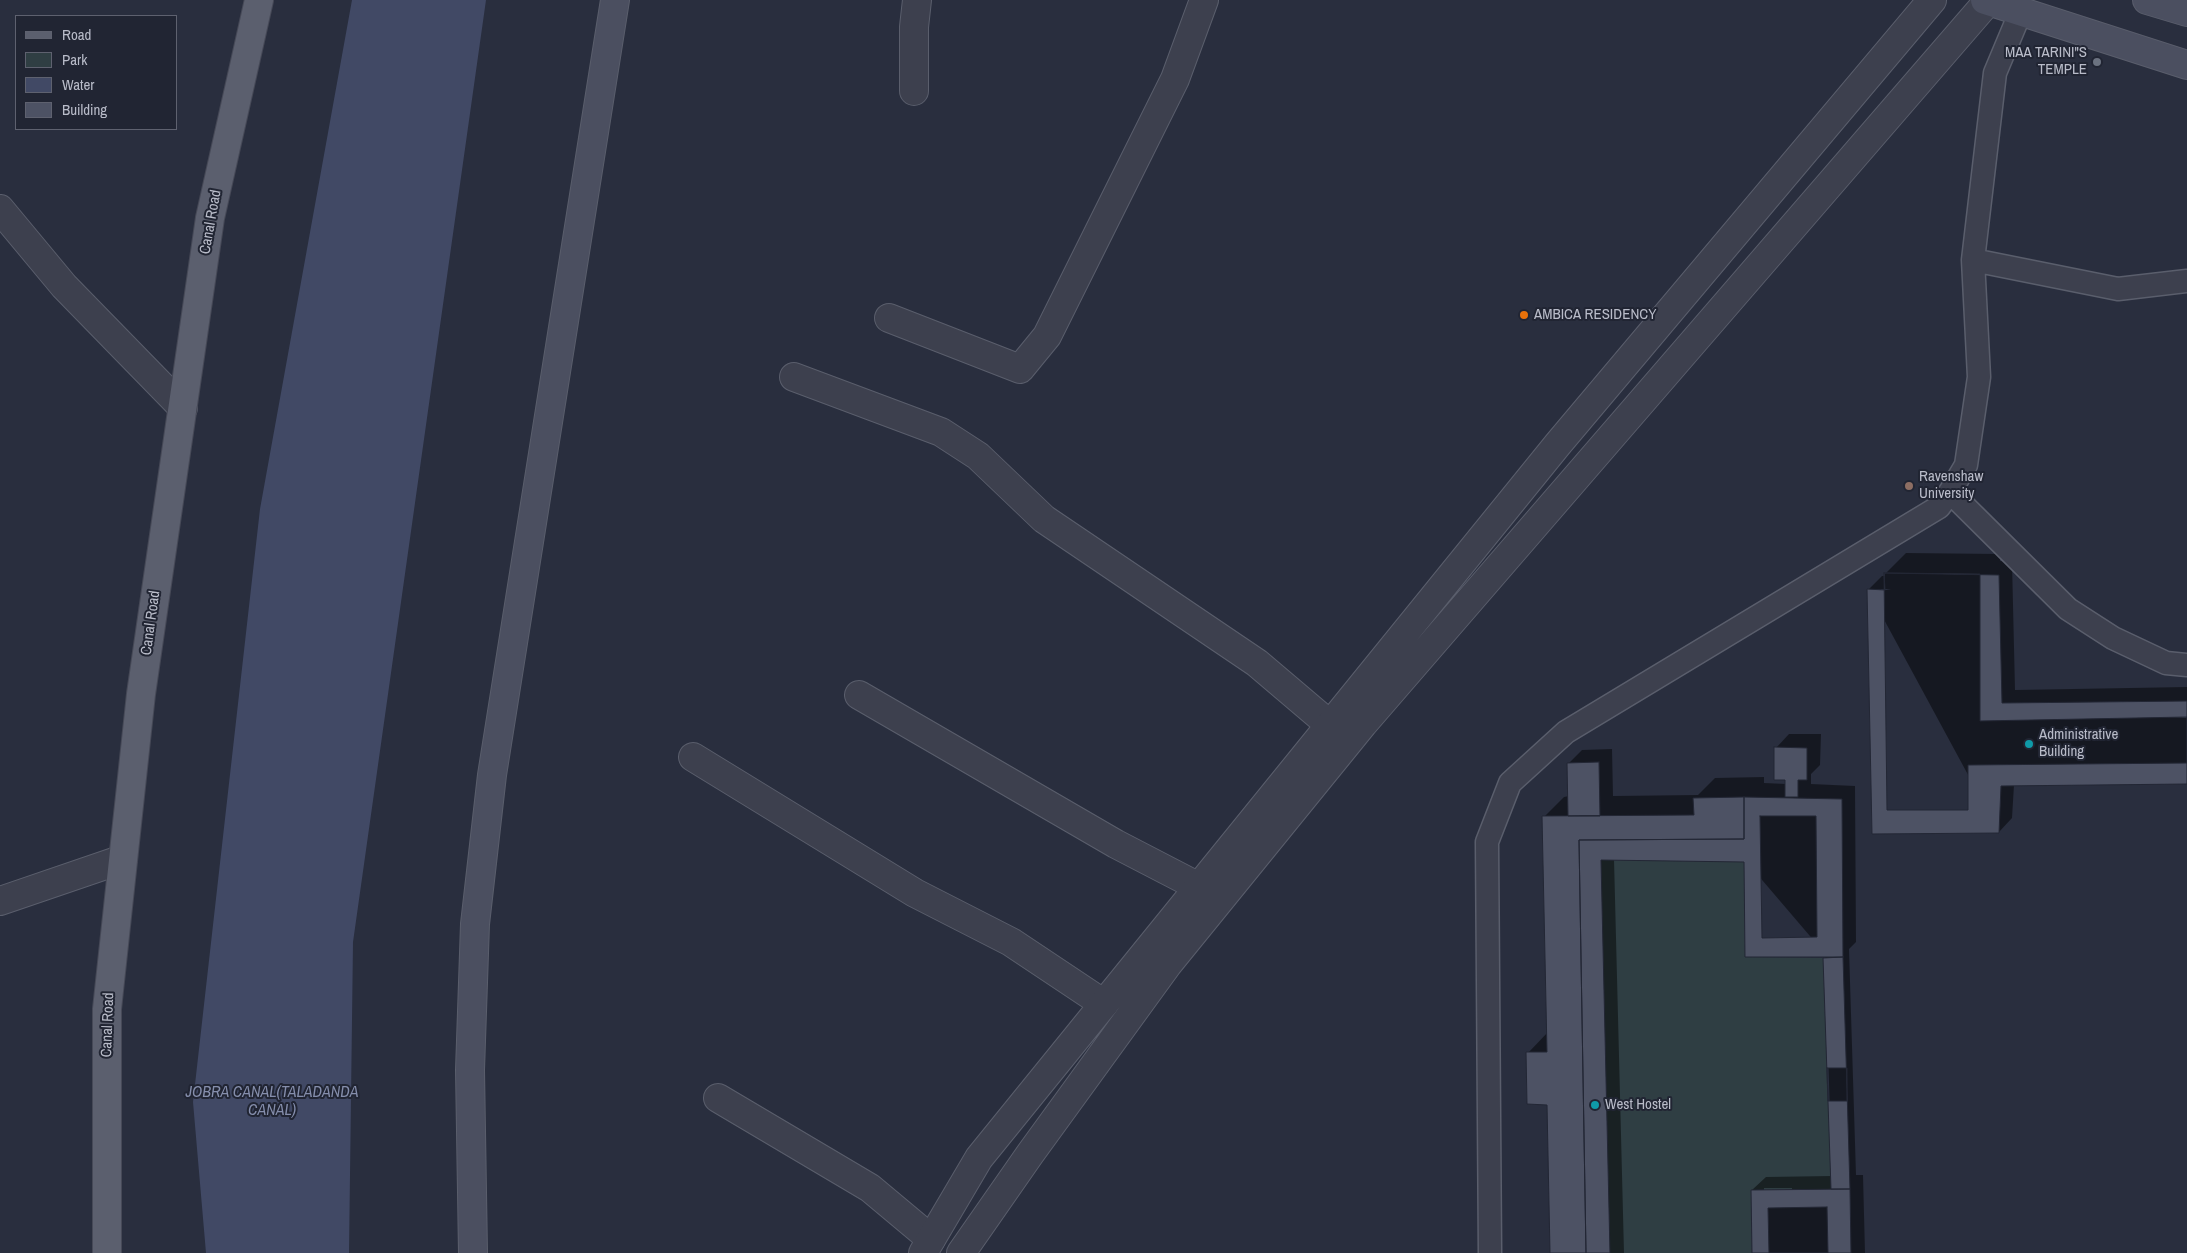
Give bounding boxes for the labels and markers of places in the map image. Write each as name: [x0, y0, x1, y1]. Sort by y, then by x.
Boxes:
place label: MAA TARINI"S TEMPLE: [2005, 44, 2087, 79]
marker: MAA TARINI"S TEMPLE: [2091, 56, 2103, 68]
place label: AMBICA RESIDENCY: [1534, 306, 1656, 324]
marker: AMBICA RESIDENCY: [1518, 309, 1530, 321]
place label: Ravenshaw University: [1919, 468, 1983, 503]
marker: Ravenshaw University: [1903, 480, 1915, 492]
place label: Administrative Building: [2039, 726, 2118, 761]
marker: Administrative Building: [2023, 738, 2035, 750]
place label: West Hostel: [1605, 1096, 1671, 1114]
marker: West Hostel: [1589, 1099, 1601, 1111]

